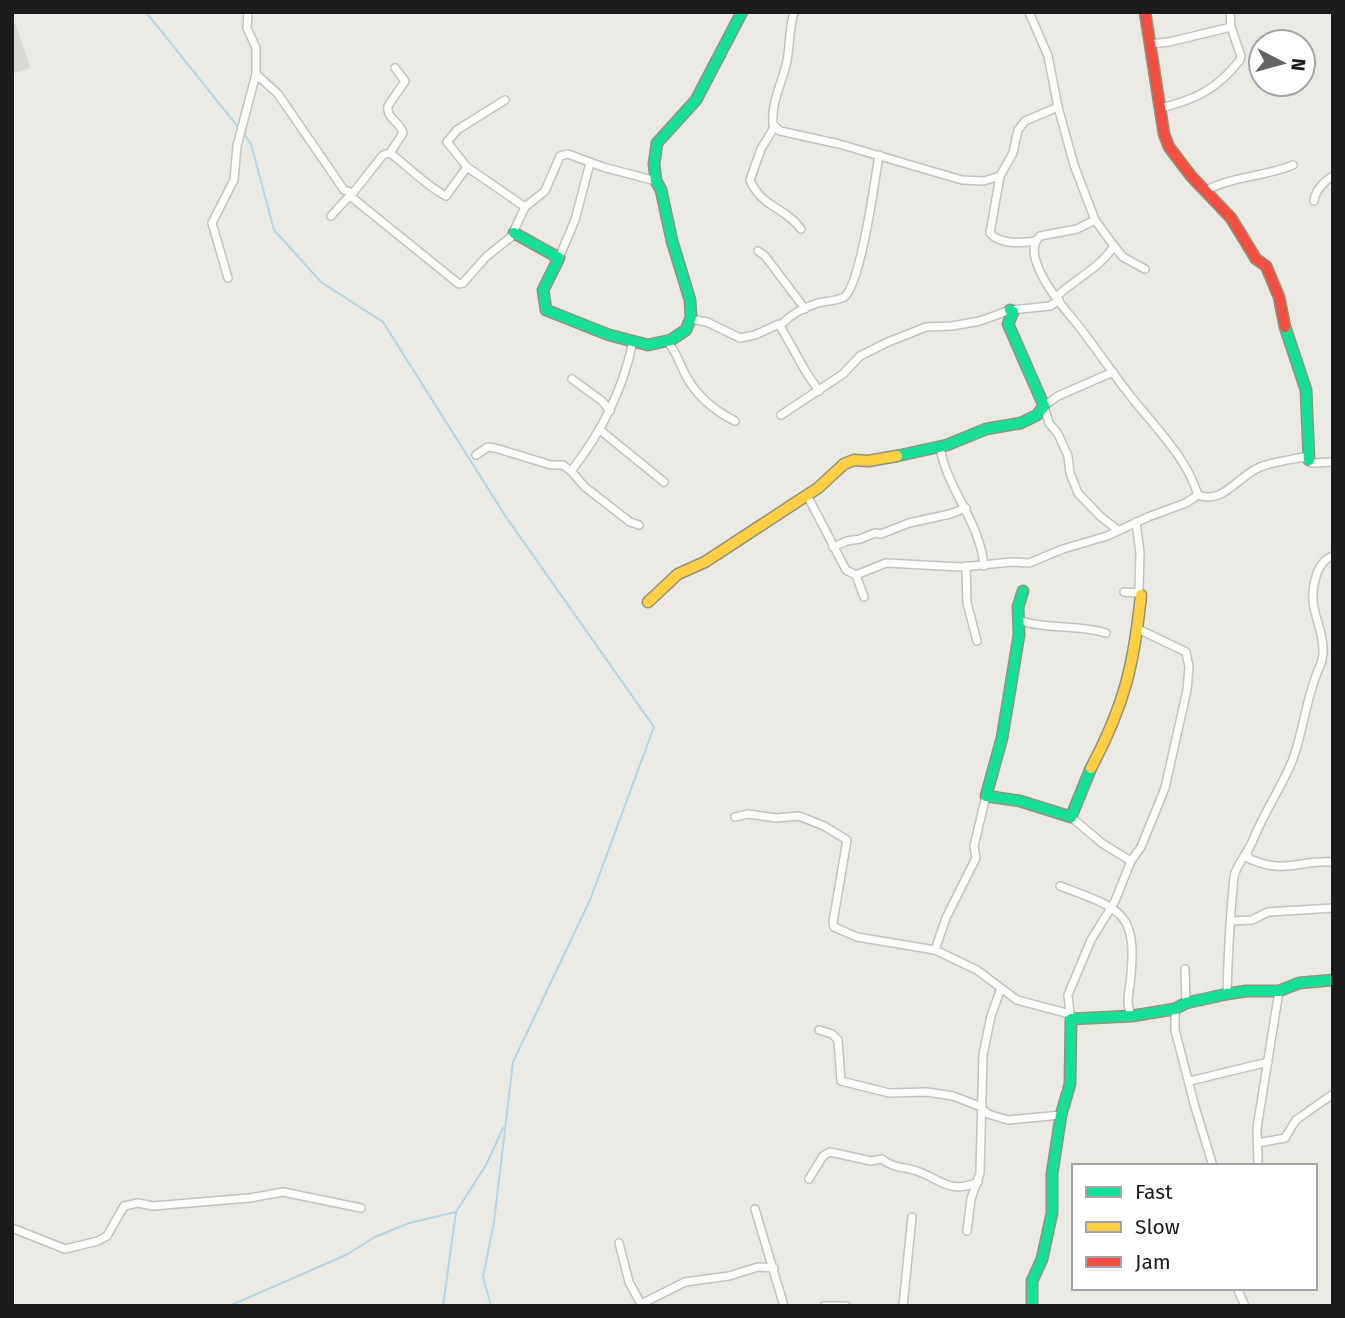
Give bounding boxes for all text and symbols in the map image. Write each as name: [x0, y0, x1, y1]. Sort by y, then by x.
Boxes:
north arrow: [1247, 28, 1317, 98]
text: N: [1286, 57, 1311, 72]
legend: [1072, 1164, 1317, 1290]
text: Fast: [1135, 1179, 1173, 1205]
text: Slow: [1135, 1214, 1180, 1240]
text: Jam: [1135, 1249, 1171, 1275]

